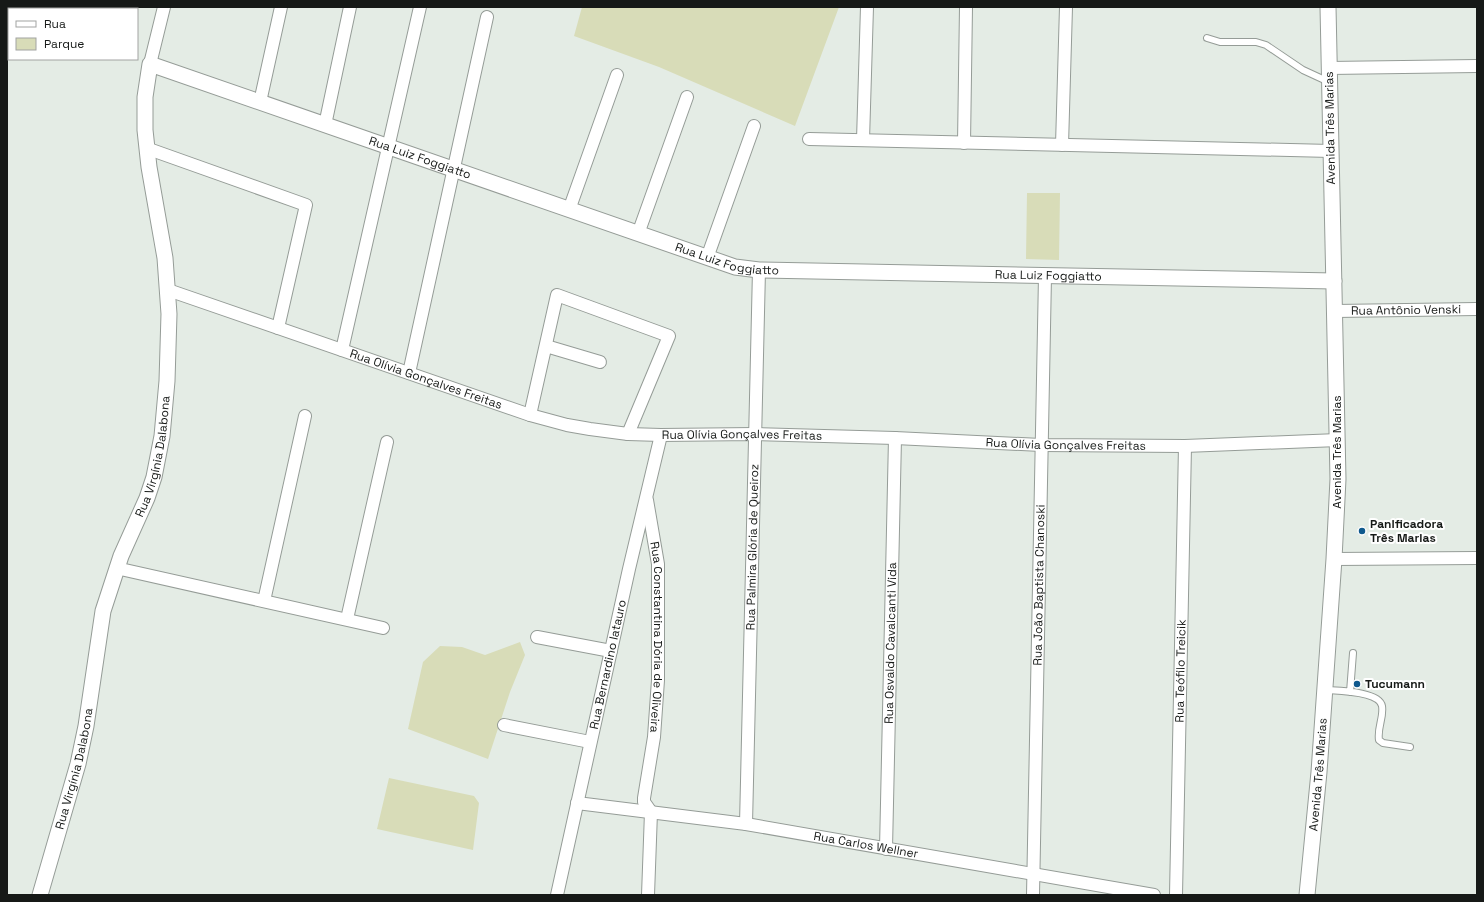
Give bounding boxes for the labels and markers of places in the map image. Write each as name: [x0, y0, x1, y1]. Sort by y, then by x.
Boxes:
place label: Panificadora Três Marias: [1370, 516, 1443, 546]
marker: Panificadora Três Marias: [1357, 526, 1367, 536]
place label: Tucumann: [1365, 676, 1425, 692]
marker: Tucumann: [1352, 679, 1362, 689]

